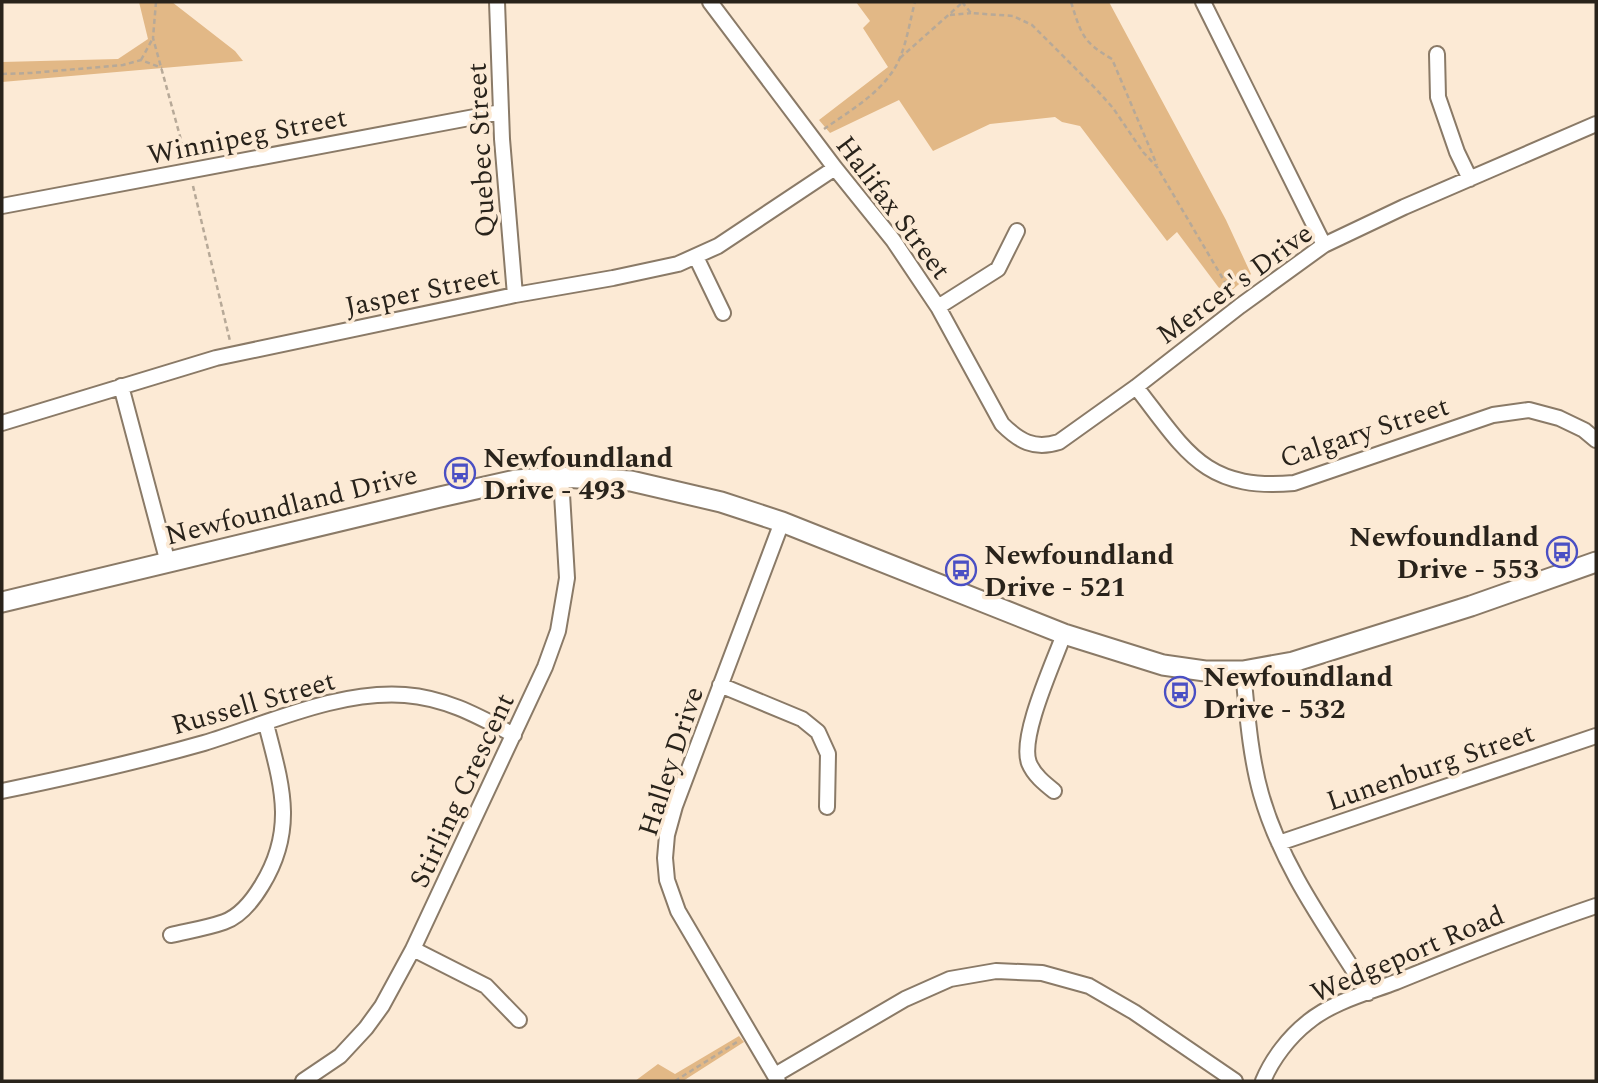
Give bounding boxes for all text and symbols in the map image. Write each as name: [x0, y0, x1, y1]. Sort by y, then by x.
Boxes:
street label: Quebec Street: [455, 61, 508, 238]
street label: Winnipeg Street: [144, 96, 351, 177]
street label: Halifax Street: [824, 127, 961, 289]
street label: Mercer's Drive: [1148, 213, 1322, 356]
street label: Jasper Street: [341, 254, 504, 329]
street label: Calgary Street: [1274, 385, 1455, 480]
place label: Newfoundland Drive - 493: [483, 437, 673, 512]
street label: Newfoundland Drive: [161, 453, 422, 558]
bus stop icon: Newfoundland Drive - 493: [443, 456, 477, 490]
place label: Newfoundland Drive - 553: [1349, 516, 1539, 591]
place label: Newfoundland Drive - 521: [984, 534, 1174, 609]
bus stop icon: Newfoundland Drive - 553: [1545, 535, 1579, 569]
bus stop icon: Newfoundland Drive - 521: [944, 553, 978, 587]
place label: Newfoundland Drive - 532: [1203, 656, 1393, 731]
street label: Russell Street: [166, 660, 340, 747]
bus stop icon: Newfoundland Drive - 532: [1163, 675, 1197, 709]
street label: Halley Drive: [627, 681, 716, 842]
street label: Stirling Crescent: [398, 686, 526, 895]
street label: Lunenburg Street: [1321, 712, 1540, 823]
street label: Wedgeport Road: [1304, 894, 1511, 1015]

